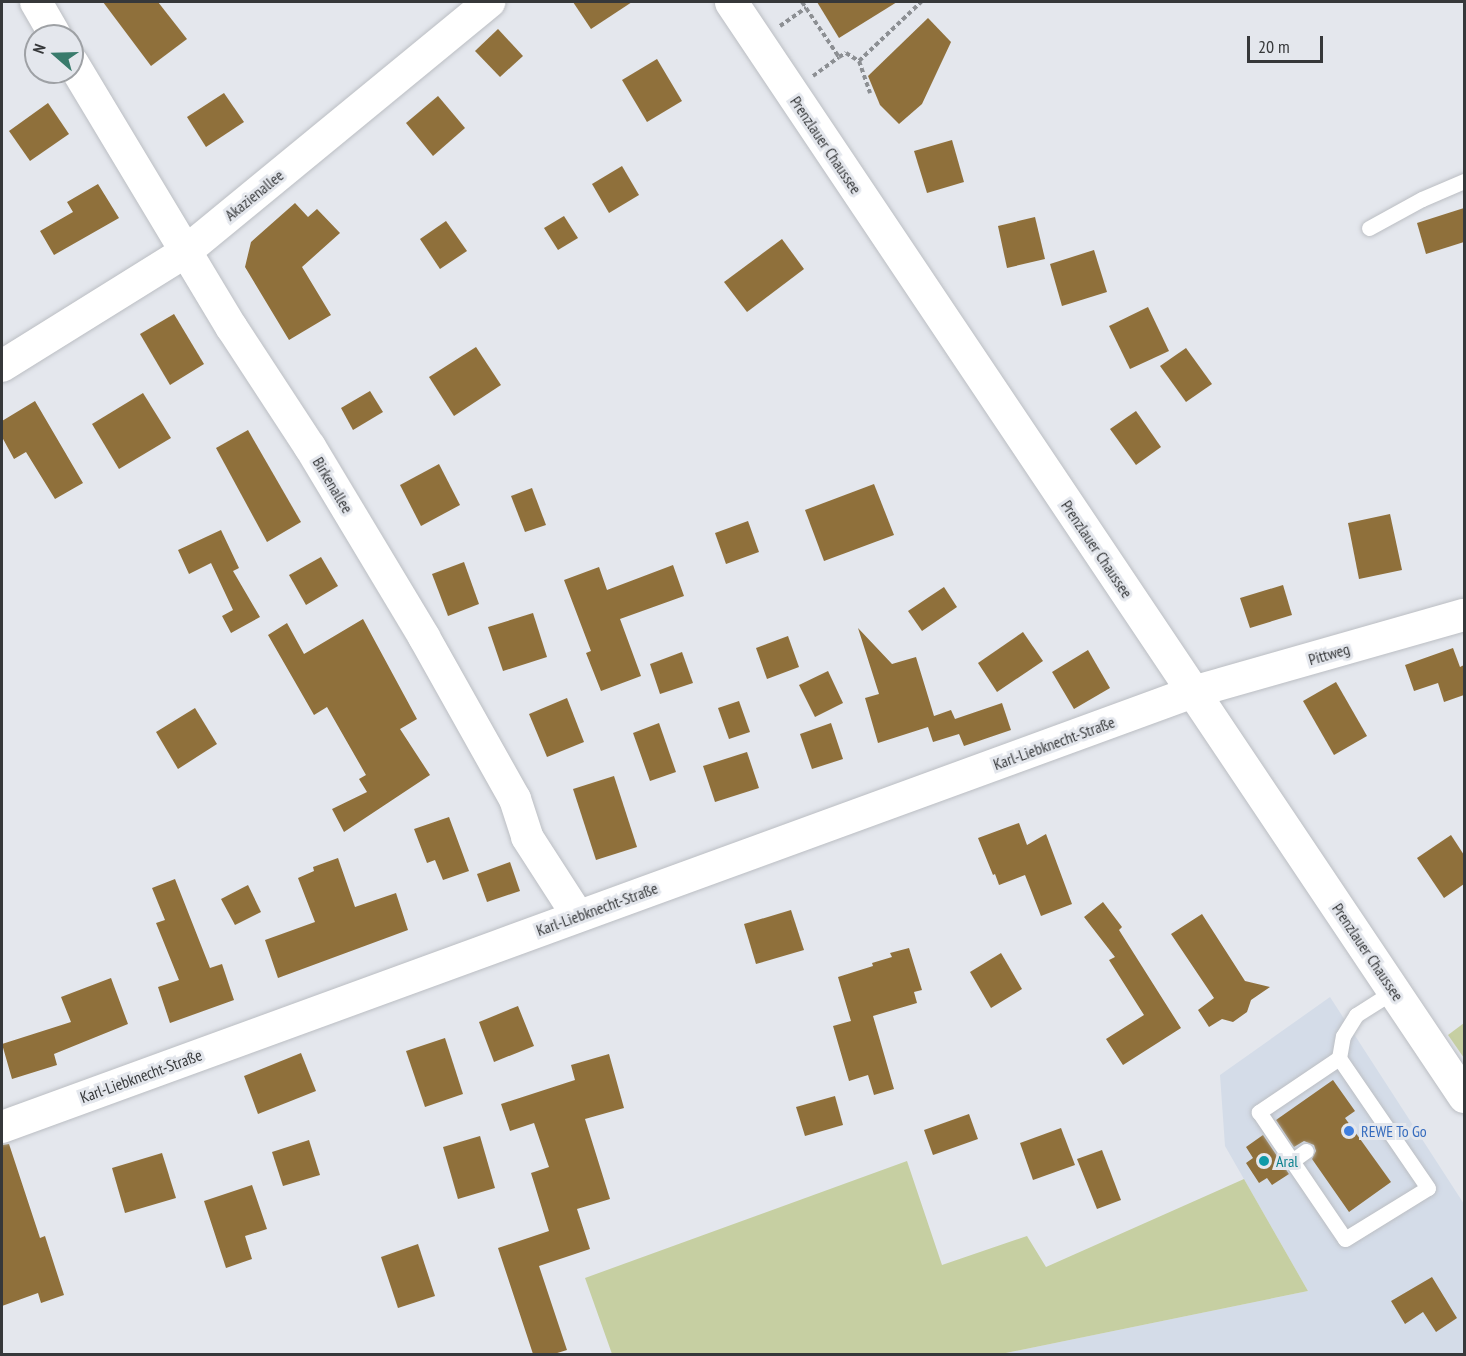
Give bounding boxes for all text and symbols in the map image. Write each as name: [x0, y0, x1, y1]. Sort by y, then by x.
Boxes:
north arrow: [24, 24, 84, 84]
scale bar: [1250, 24, 1326, 62]
text: 20 m: [1258, 35, 1290, 58]
text: N: [28, 41, 50, 56]
street label: Prenzlauer Chaussee: [786, 93, 866, 197]
street label: Akazienallee: [221, 166, 287, 224]
street label: Birkenallee: [309, 453, 357, 517]
street label: Prenzlauer Chaussee: [1057, 497, 1137, 601]
street label: Pittweg: [1306, 639, 1352, 669]
street label: Karl-Liebknecht-Straße: [991, 712, 1117, 774]
street label: Karl-Liebknecht-Straße: [534, 878, 660, 940]
street label: Prenzlauer Chaussee: [1328, 900, 1408, 1004]
street label: Karl-Liebknecht-Straße: [78, 1045, 204, 1107]
place label: REWE To Go: [1361, 1121, 1427, 1141]
marker: REWE To Go: [1342, 1124, 1356, 1138]
place label: Aral: [1276, 1151, 1298, 1171]
marker: Aral: [1257, 1154, 1271, 1168]

